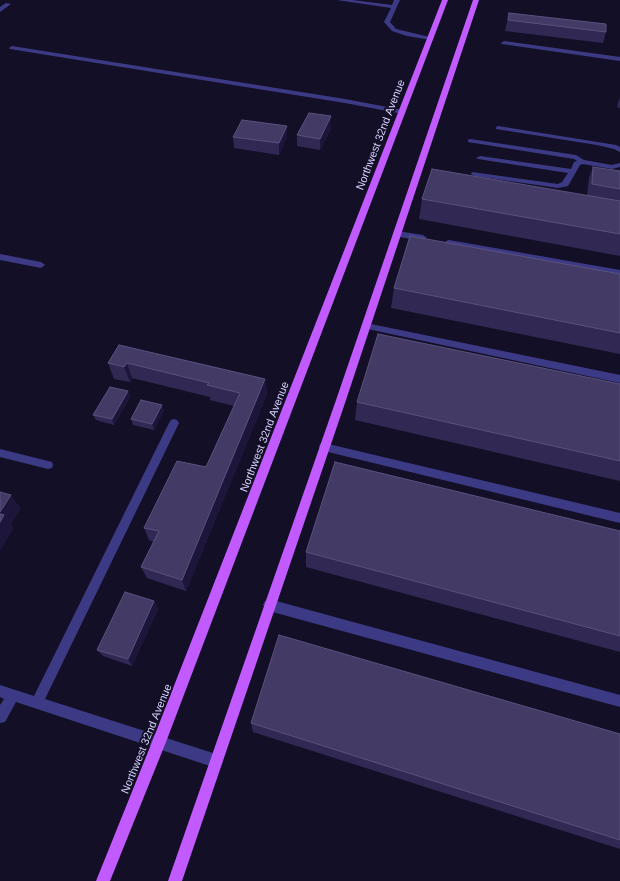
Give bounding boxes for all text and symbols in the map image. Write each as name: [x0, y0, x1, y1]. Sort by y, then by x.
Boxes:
street label: Northwest 32nd Avenue: [354, 78, 408, 192]
street label: Northwest 32nd Avenue: [238, 380, 292, 494]
street label: Northwest 32nd Avenue: [119, 682, 175, 796]

